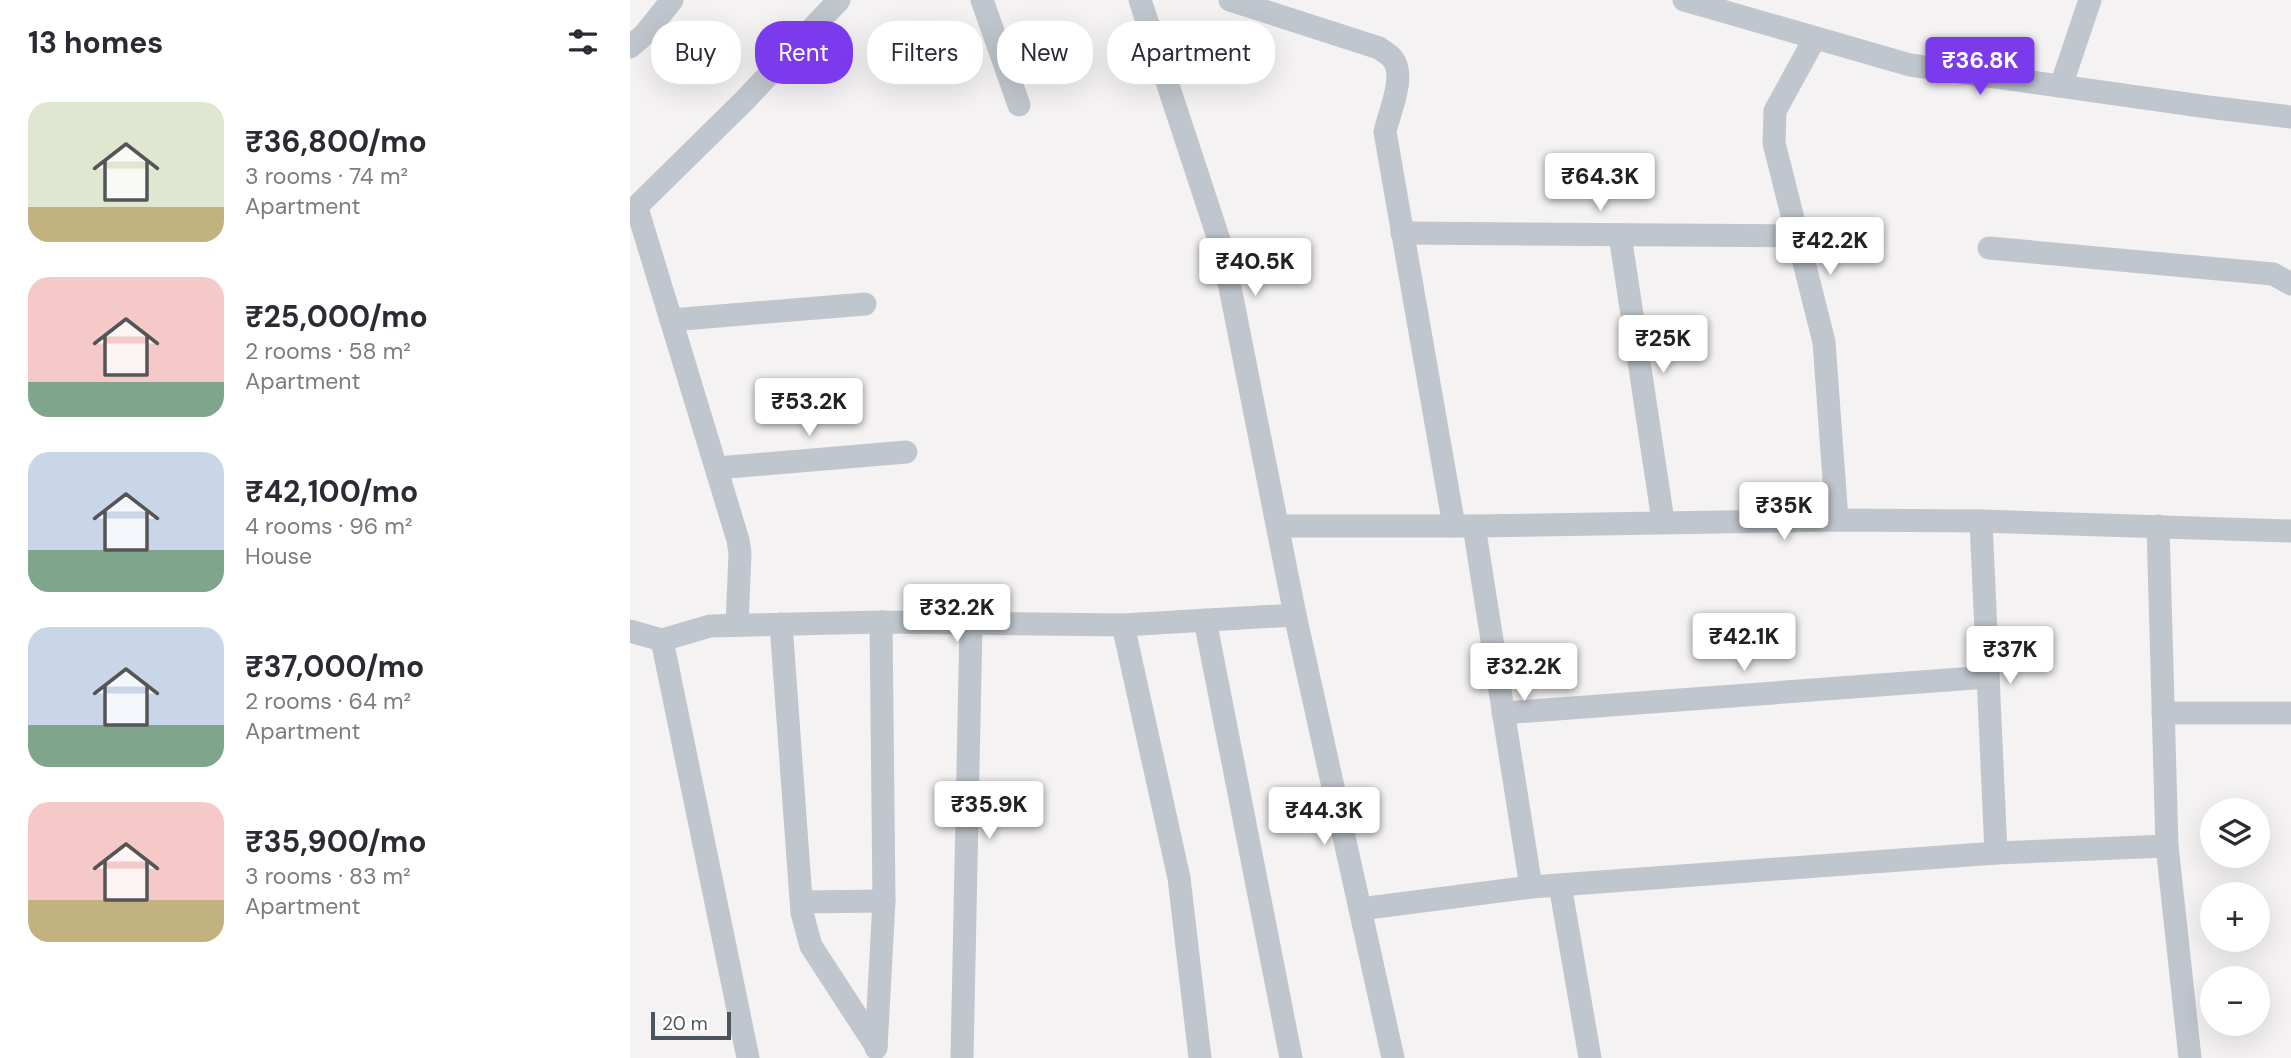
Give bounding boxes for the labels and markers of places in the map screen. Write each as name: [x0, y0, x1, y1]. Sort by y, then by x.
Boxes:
pin: ₹36.8K: [1923, 38, 2037, 97]
pin: ₹64.3K: [1543, 154, 1657, 213]
pin: ₹42.2K: [1773, 218, 1887, 277]
pin: ₹40.5K: [1198, 238, 1312, 298]
pin: ₹25K: [1622, 316, 1704, 375]
pin: ₹53.2K: [752, 378, 866, 438]
pin: ₹35K: [1743, 482, 1825, 542]
pin: ₹32.2K: [900, 584, 1014, 644]
pin: ₹42.1K: [1687, 614, 1801, 673]
pin: ₹37K: [1969, 626, 2051, 686]
pin: ₹32.2K: [1467, 644, 1581, 703]
pin: ₹35.9K: [932, 782, 1046, 841]
pin: ₹44.3K: [1267, 788, 1381, 847]

